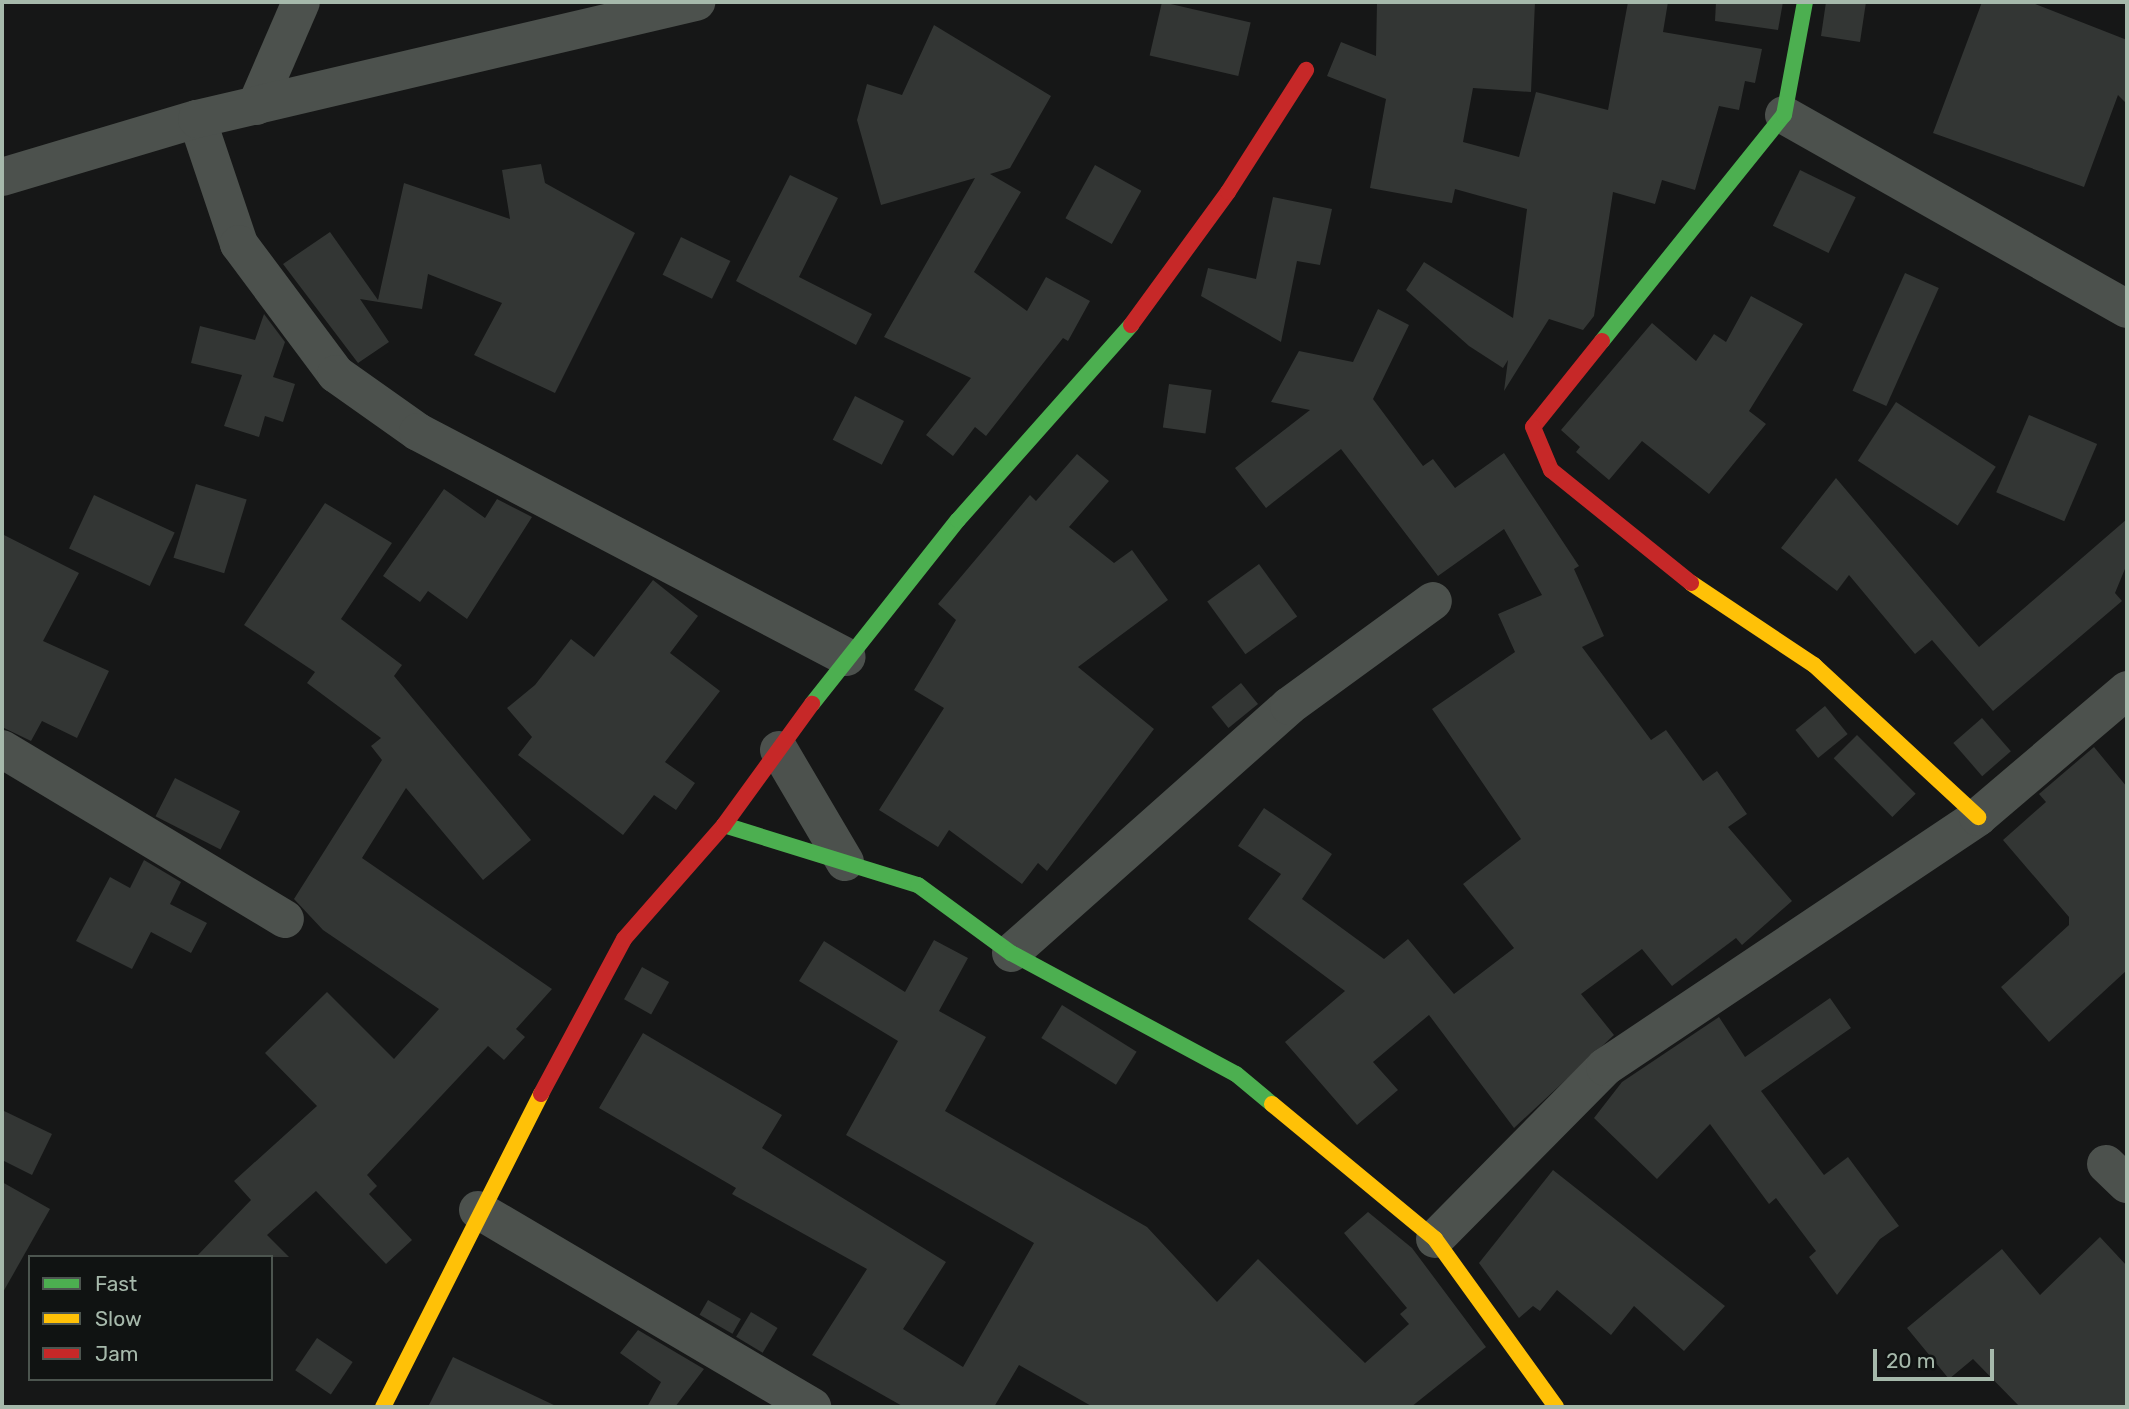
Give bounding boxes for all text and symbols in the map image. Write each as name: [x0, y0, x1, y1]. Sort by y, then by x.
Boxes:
legend: [28, 1255, 273, 1381]
text: Fast: [95, 1271, 137, 1296]
text: Slow: [95, 1306, 142, 1331]
scale bar: [1877, 1336, 1998, 1380]
text: Jam: [95, 1341, 139, 1366]
text: 20 m: [1886, 1348, 1935, 1373]

